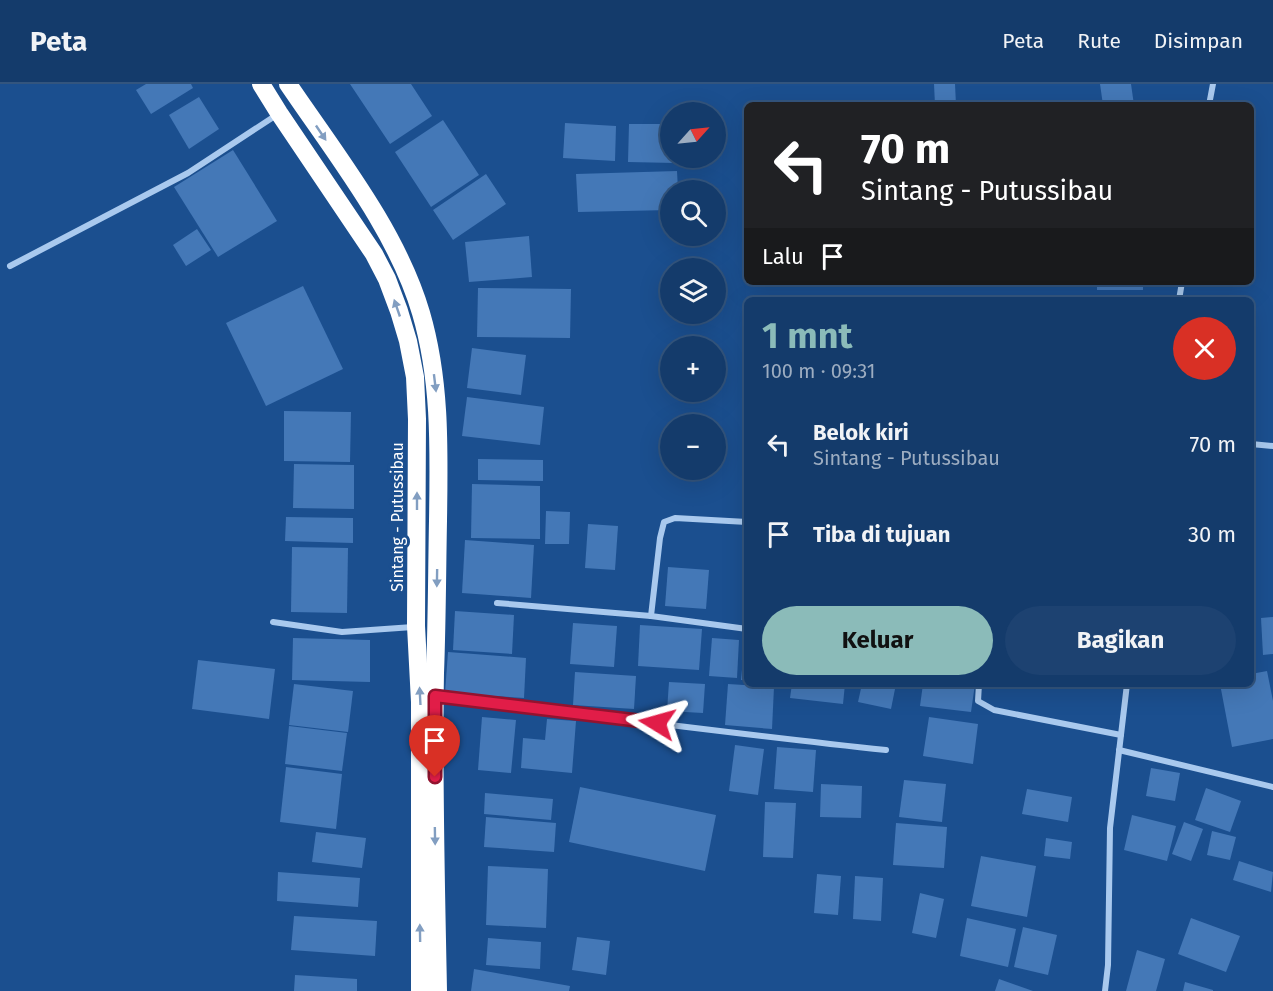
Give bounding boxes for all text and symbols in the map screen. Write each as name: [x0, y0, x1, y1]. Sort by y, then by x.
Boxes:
text: Peta: [30, 25, 87, 58]
text: Peta: [1002, 28, 1044, 54]
text: Rute: [1077, 28, 1121, 54]
text: Disimpan: [1154, 28, 1243, 54]
north arrow: [660, 102, 726, 168]
map controls: [660, 102, 726, 480]
one-way arrow: [315, 124, 327, 140]
text: 70 m: [861, 124, 950, 174]
icon: left: [762, 126, 840, 204]
text: Sintang - Putussibau: [861, 175, 1113, 207]
button: search: [660, 180, 726, 246]
icon: arrive: [816, 240, 849, 273]
text: Lalu: [762, 243, 804, 270]
button: layers: [660, 258, 726, 324]
one-way arrow: [392, 299, 402, 317]
text: 1 mnt: [762, 314, 852, 358]
button: close: [1173, 317, 1236, 380]
button: +: [660, 336, 726, 402]
text: 100 m · 09:31: [762, 359, 875, 383]
one-way arrow: [430, 374, 440, 393]
button: −: [660, 414, 726, 480]
text: Belok kiri: [813, 419, 909, 446]
icon: left: [762, 428, 795, 461]
text: 70 m: [1190, 431, 1236, 458]
street label: Sintang - Putussibau: [388, 442, 407, 592]
text: Sintang - Putussibau: [813, 446, 1000, 470]
one-way arrow: [412, 491, 422, 510]
icon: arrive: [762, 518, 795, 551]
text: Tiba di tujuan: [813, 521, 950, 548]
text: 30 m: [1188, 521, 1236, 548]
one-way arrow: [432, 569, 442, 588]
button: Keluar: [762, 606, 993, 675]
button: Bagikan: [1005, 606, 1236, 675]
one-way arrow: [415, 686, 424, 705]
position arrow: [625, 691, 689, 755]
pin: [409, 715, 460, 777]
icon: arrive: [418, 724, 451, 757]
one-way arrow: [430, 826, 440, 845]
one-way arrow: [415, 923, 425, 942]

